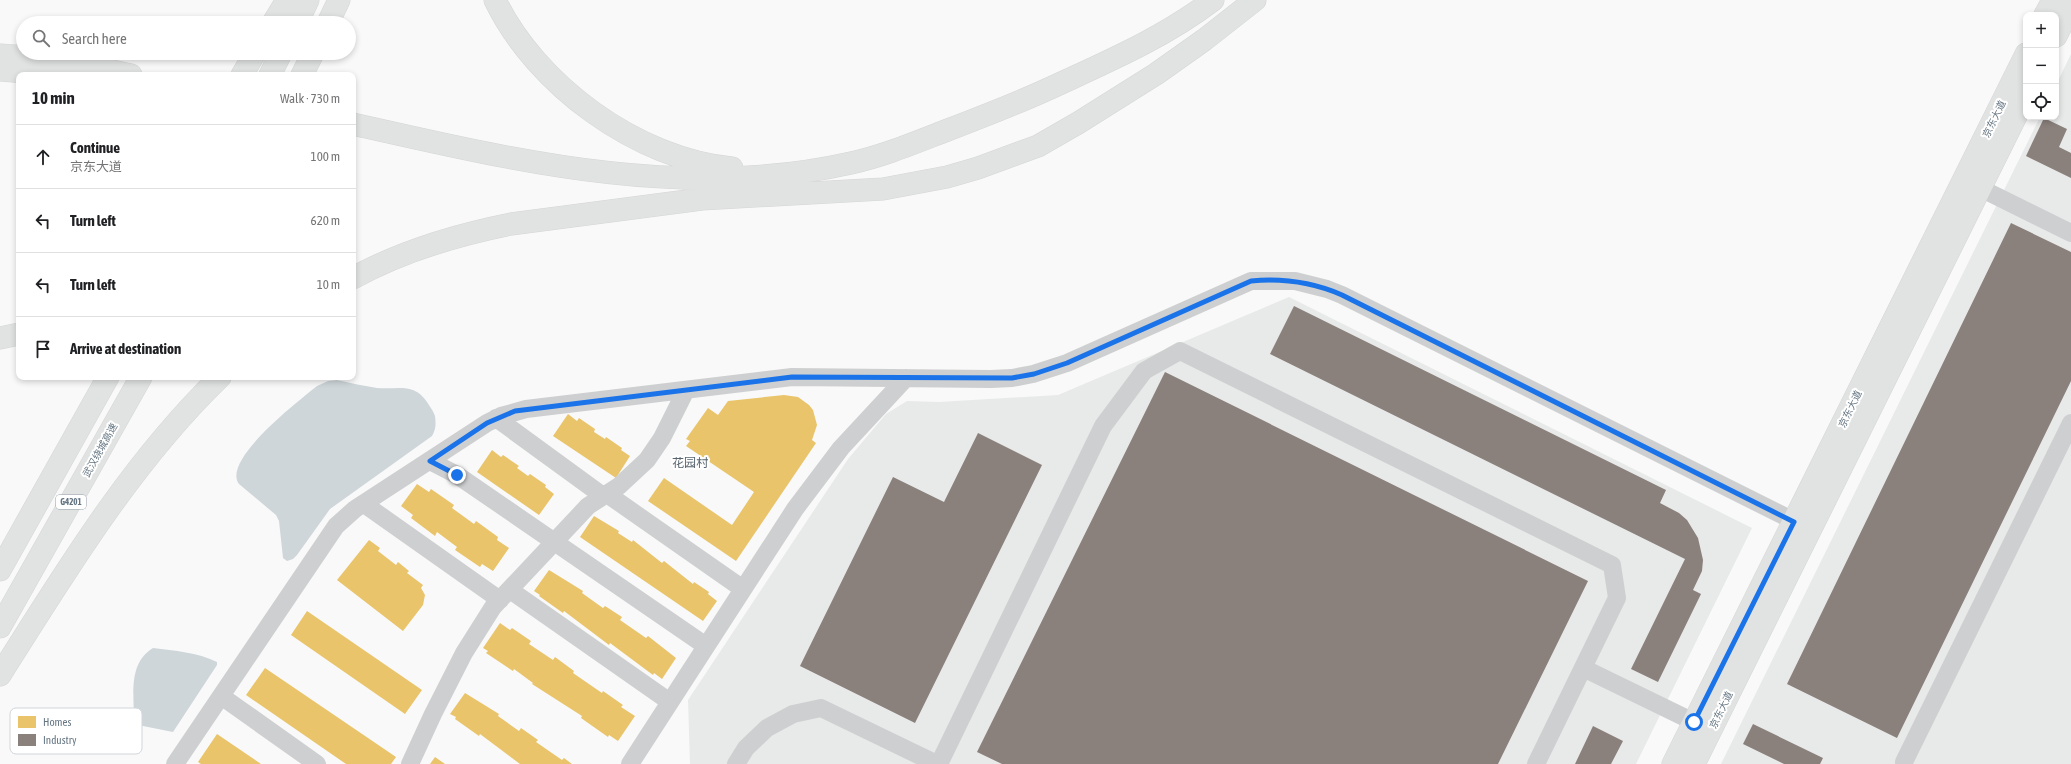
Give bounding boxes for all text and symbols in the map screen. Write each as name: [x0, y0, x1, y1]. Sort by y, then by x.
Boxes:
map controls: [2023, 12, 2059, 120]
button: +: [2023, 12, 2059, 48]
search box: [16, 16, 356, 60]
icon: search: [30, 27, 52, 49]
text: Search here: [62, 30, 127, 47]
button: −: [2023, 48, 2059, 84]
button: locate: [2023, 84, 2059, 120]
text: 10 min: [32, 88, 75, 108]
text: Walk · 730 m: [280, 91, 340, 106]
street label: 京东大道: [1980, 99, 2008, 139]
text: Continue: [70, 139, 120, 156]
icon: ahead: [32, 146, 54, 168]
text: 100 m: [311, 149, 340, 164]
text: 京东大道: [70, 159, 122, 174]
icon: left: [32, 210, 54, 232]
text: Turn left: [70, 212, 116, 229]
text: 620 m: [311, 213, 340, 228]
icon: left: [32, 274, 54, 296]
text: Turn left: [70, 276, 116, 293]
text: 10 m: [317, 277, 340, 292]
icon: arrive: [32, 338, 54, 360]
text: Arrive at destination: [70, 340, 181, 357]
street label: 京东大道: [1836, 389, 1864, 429]
street label: 武汉绕城高速: [81, 421, 119, 479]
district label: 花园村: [672, 456, 709, 470]
route end: [448, 466, 466, 484]
road number: G4201: [56, 495, 86, 509]
street label: 京东大道: [1707, 690, 1735, 730]
legend: [10, 708, 142, 754]
route start: [1685, 713, 1703, 731]
text: Homes: [43, 716, 71, 728]
text: Industry: [43, 734, 77, 746]

